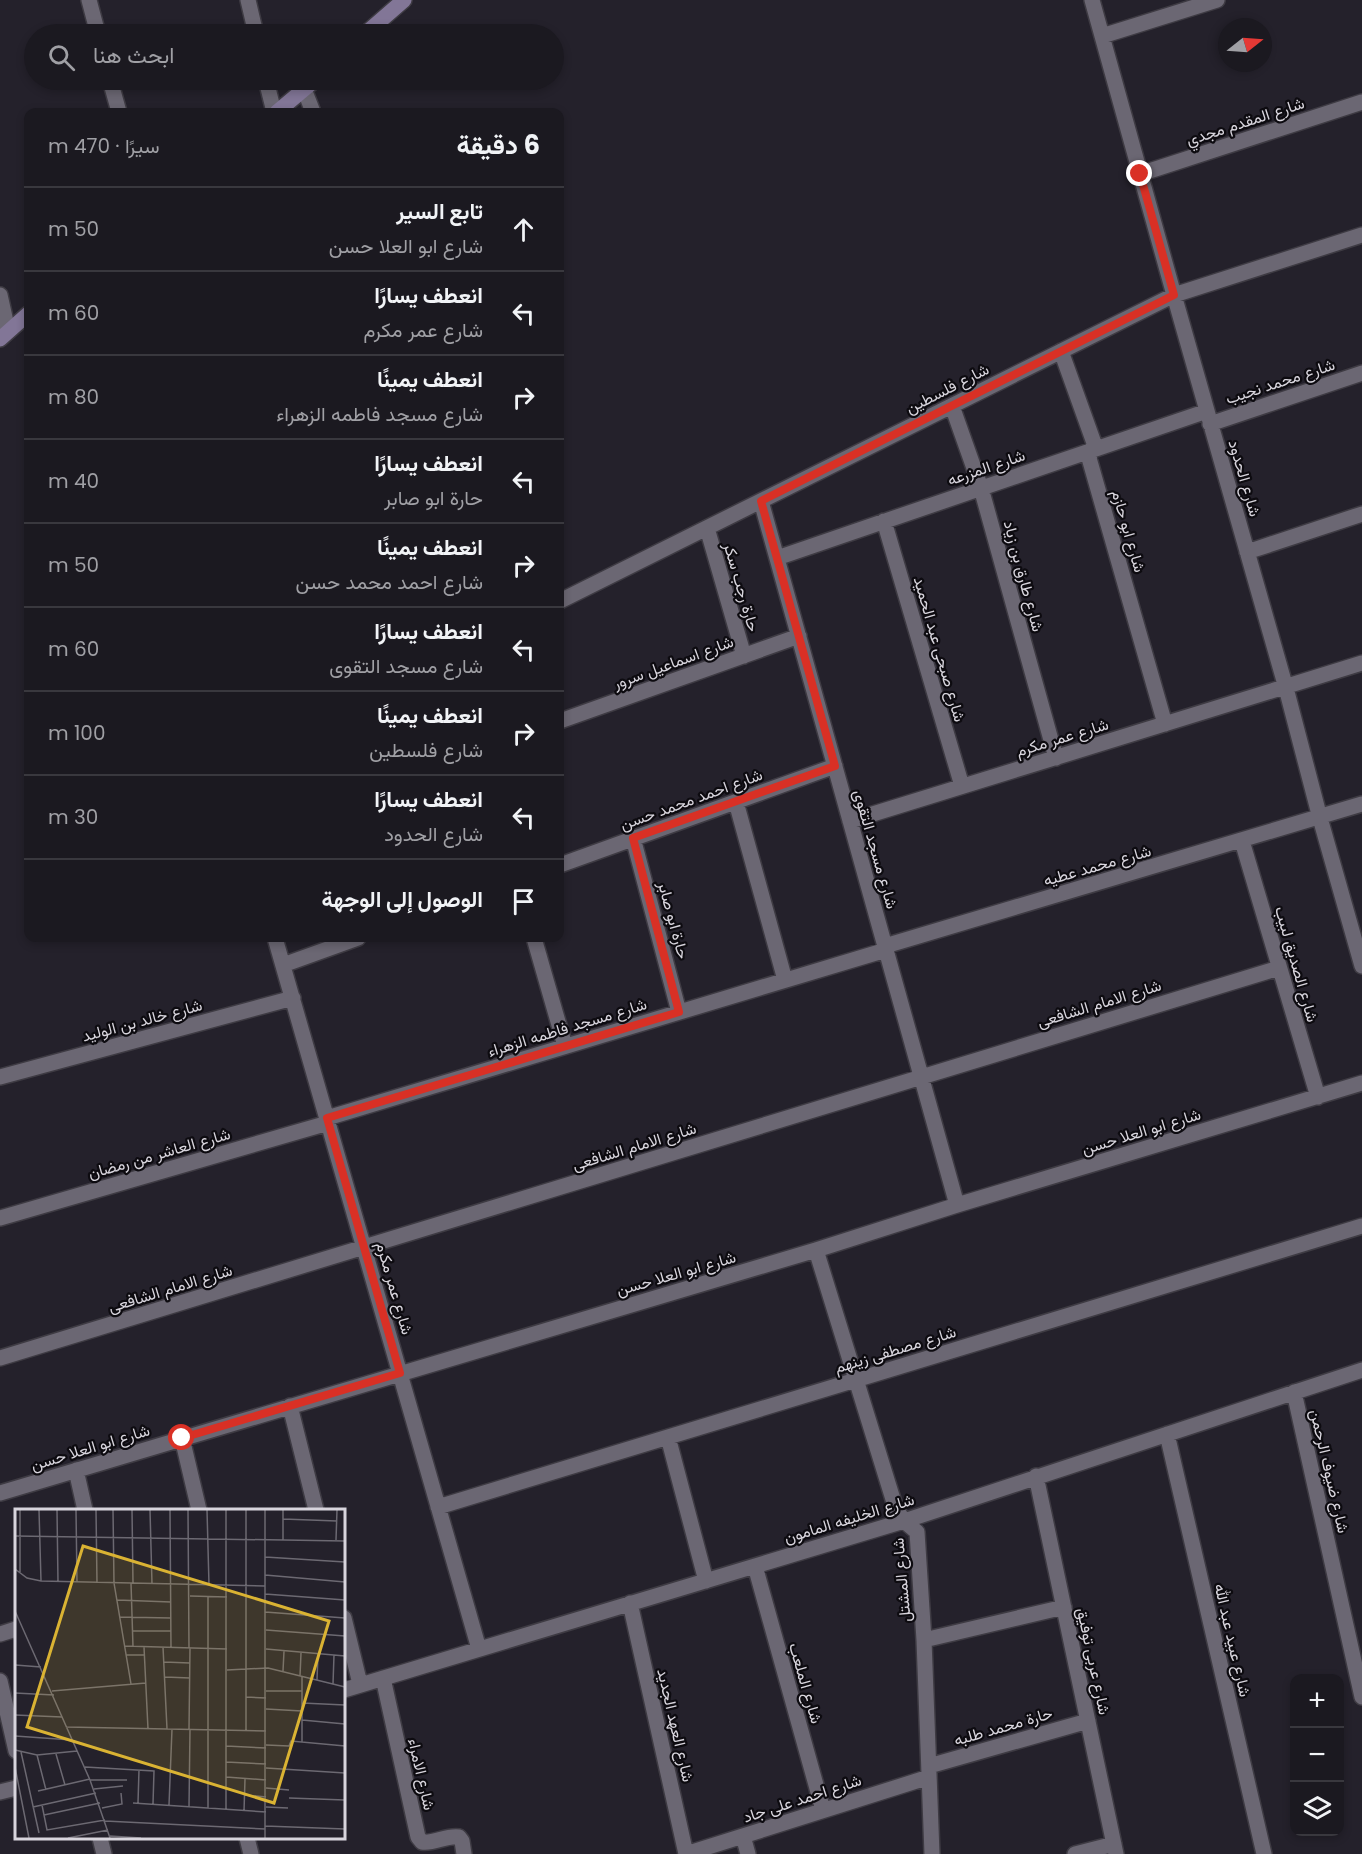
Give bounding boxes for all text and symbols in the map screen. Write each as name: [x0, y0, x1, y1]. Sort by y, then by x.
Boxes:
north arrow: [1218, 18, 1272, 72]
search box: [24, 24, 564, 90]
text: ابحث هنا: [93, 40, 174, 71]
icon: search: [45, 41, 78, 74]
street label: شارع المقدم مجدي: [1183, 91, 1308, 153]
text: 6 دقيقة: [457, 127, 540, 163]
text: سيرًا · 470 m: [48, 132, 160, 160]
route end: [1126, 160, 1152, 186]
text: تابع السير: [396, 196, 483, 227]
icon: ahead: [507, 213, 540, 246]
text: 50 m: [48, 215, 99, 243]
text: شارع ابو العلا حسن: [329, 232, 483, 260]
text: انعطف يسارًا: [374, 280, 483, 311]
icon: left: [507, 297, 540, 330]
text: 60 m: [48, 299, 99, 327]
text: شارع عمر مكرم: [364, 316, 483, 344]
street label: شارع محمد نجيب: [1222, 353, 1338, 410]
street label: شارع فلسطين: [901, 358, 993, 419]
text: انعطف يمينًا: [377, 364, 483, 395]
icon: right: [507, 381, 540, 414]
text: 80 m: [48, 383, 99, 411]
text: شارع مسجد فاطمه الزهراء: [276, 400, 483, 428]
street label: شارع الحدود: [1223, 437, 1266, 519]
street label: شارع المزرعه: [944, 443, 1028, 491]
text: انعطف يسارًا: [374, 448, 483, 479]
icon: left: [507, 465, 540, 498]
text: 40 m: [48, 467, 99, 495]
text: حارة ابو صابر: [384, 484, 483, 512]
street label: شارع ابو حازم: [1106, 487, 1151, 575]
street label: شارع طارق بن زياد: [998, 518, 1049, 634]
text: انعطف يمينًا: [377, 532, 483, 563]
street label: حارة رجب سكر: [718, 539, 765, 635]
icon: right: [507, 549, 540, 582]
text: 50 m: [48, 551, 99, 579]
text: شارع احمد محمد حسن: [296, 568, 483, 596]
street label: شارع صبحى عبد الحميد: [908, 574, 971, 725]
text: انعطف يسارًا: [374, 616, 483, 647]
street label: شارع اسماعيل سرور: [609, 630, 737, 695]
icon: left: [507, 633, 540, 666]
text: 60 m: [48, 635, 99, 663]
text: شارع مسجد التقوى: [329, 652, 483, 680]
text: انعطف يمينًا: [377, 700, 483, 731]
street label: شارع عمر مكرم: [1013, 713, 1111, 762]
icon: right: [507, 717, 540, 750]
text: 100 m: [48, 719, 105, 747]
text: شارع فلسطين: [369, 736, 483, 764]
street label: شارع احمد محمد حسن: [617, 763, 766, 836]
text: انعطف يسارًا: [374, 784, 483, 815]
street label: شارع مسجد التقوى: [848, 787, 904, 911]
icon: left: [507, 801, 540, 834]
text: 30 m: [48, 803, 98, 831]
text: شارع الحدود: [384, 820, 483, 848]
street label: شارع محمد عطيه: [1041, 839, 1154, 892]
street label: حارة ابو صابر: [652, 878, 695, 962]
text: الوصول إلى الوجهة: [322, 884, 483, 915]
icon: arrive: [507, 885, 540, 918]
street label: شارع الصديق لبيب: [1269, 904, 1324, 1025]
street label: شارع الامام الشافعى: [1034, 974, 1164, 1033]
street label: شارع مسجد فاطمه الزهراء: [485, 992, 650, 1063]
street label: شارع خالد بن الوليد: [79, 993, 205, 1048]
street label: شارع ابو العلا حسن: [1079, 1102, 1204, 1161]
street label: شارع الامام الشافعى: [569, 1117, 699, 1176]
street label: شارع العاشر من رمضان: [85, 1122, 233, 1185]
street label: شارع عمر مكرم: [370, 1239, 419, 1337]
street label: شارع ابو العلا حسن: [614, 1245, 739, 1302]
street label: شارع الامام الشافعى: [105, 1259, 235, 1318]
street label: شارع مصطفى زينهم: [831, 1320, 959, 1379]
street label: شارع ضيوف الرحمن: [1304, 1407, 1355, 1535]
street label: شارع ابو العلا حسن: [28, 1418, 153, 1477]
route start: [168, 1424, 194, 1450]
street label: شارع الخليفه المامون: [781, 1488, 917, 1549]
inset map: [15, 1509, 345, 1839]
street label: شارع المشتل: [886, 1537, 917, 1623]
street label: شارع عبيد عبد الله: [1208, 1581, 1257, 1699]
street label: شارع عربى توفيق: [1071, 1605, 1116, 1717]
street label: شارع الملعب: [783, 1640, 828, 1726]
street label: شارع العهد الجديد: [651, 1666, 700, 1784]
map controls: [1290, 1674, 1344, 1836]
button: +: [1290, 1674, 1344, 1728]
street label: حارة محمد طلبه: [951, 1701, 1055, 1752]
button: −: [1290, 1728, 1344, 1782]
street label: شارع الامراء: [402, 1736, 441, 1812]
street label: شارع احمد على جاد: [740, 1768, 864, 1828]
button: layers: [1290, 1782, 1344, 1836]

